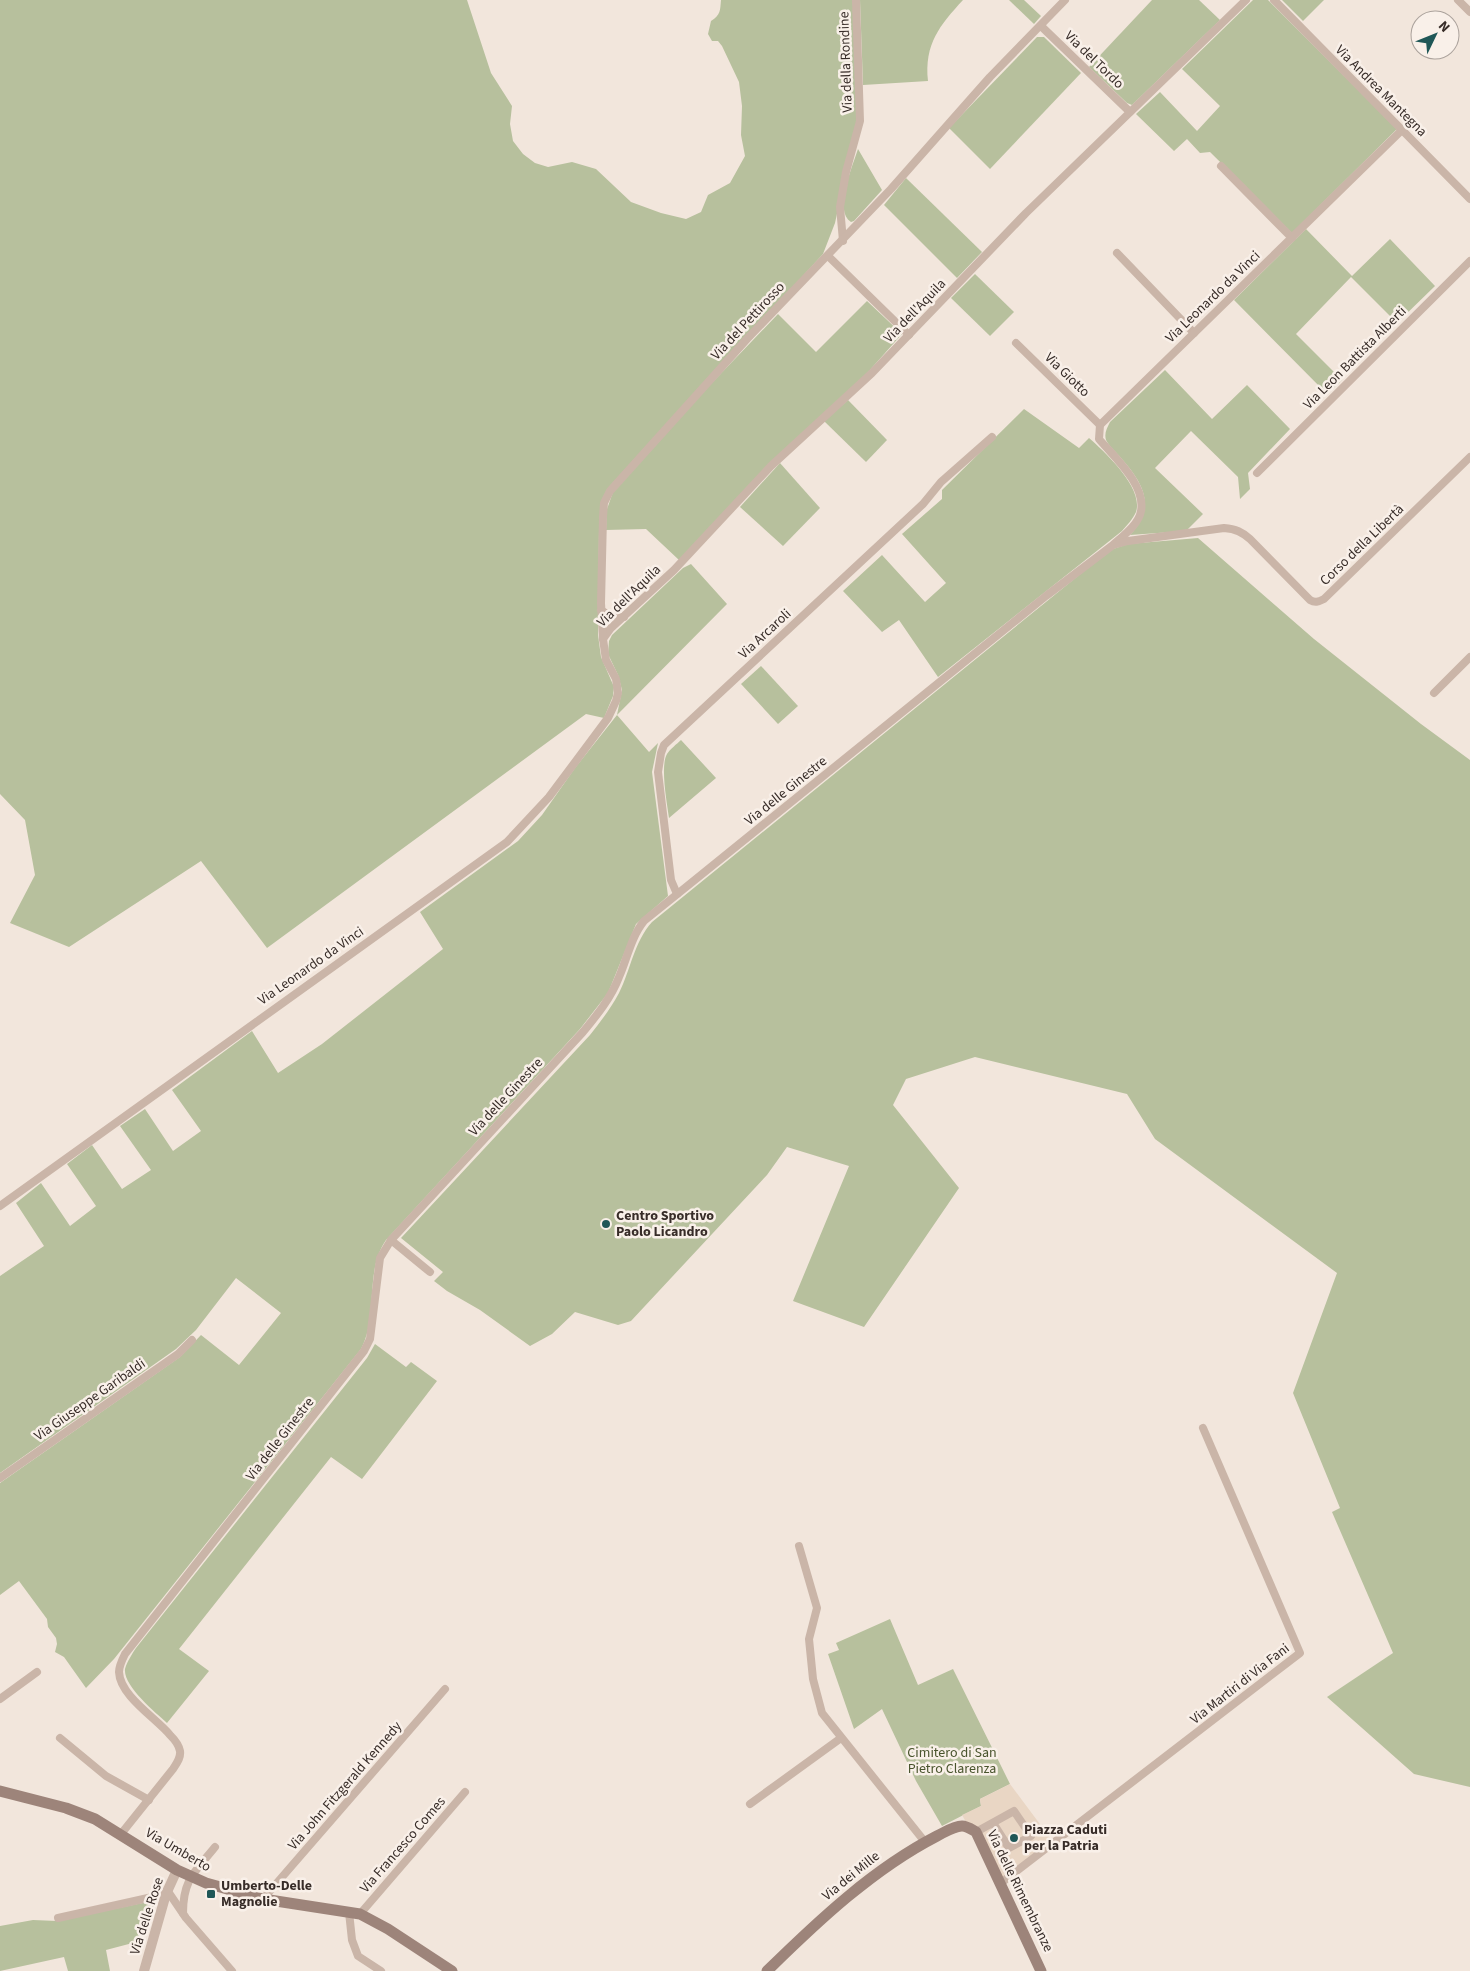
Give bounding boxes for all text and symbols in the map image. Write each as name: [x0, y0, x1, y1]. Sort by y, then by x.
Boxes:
north arrow: [1410, 10, 1460, 60]
street label: Via della Rondine: [834, 11, 858, 113]
text: N: [1433, 17, 1454, 37]
street label: Via del Tordo: [1060, 26, 1128, 94]
street label: Via Andrea Mantegna: [1330, 40, 1432, 142]
street label: Via Leonardo da Vinci: [1161, 246, 1265, 348]
street label: Via dell'Aquila: [879, 275, 951, 347]
street label: Via del Pettirosso: [707, 278, 789, 364]
street label: Via Leon Battista Alberti: [1299, 302, 1411, 414]
street label: Via Giotto: [1040, 348, 1094, 402]
street label: Corso della Libertà: [1316, 500, 1408, 590]
street label: Via dell'Aquila: [593, 560, 665, 632]
street label: Via Arcaroli: [734, 604, 796, 664]
street label: Via delle Ginestre: [741, 751, 831, 830]
street label: Via Leonardo da Vinci: [254, 922, 368, 1010]
street label: Via delle Ginestre: [464, 1053, 548, 1141]
place label: Centro Sportivo Paolo Licandro: [616, 1206, 714, 1242]
marker: Centro Sportivo Paolo Licandro: [600, 1218, 612, 1230]
street label: Via Giuseppe Garibaldi: [30, 1354, 150, 1446]
street label: Via delle Ginestre: [241, 1393, 319, 1485]
street label: Via Martiri di Via Fani: [1186, 1639, 1294, 1729]
street label: Via John Fitzgerald Kennedy: [283, 1717, 407, 1855]
park label: Cimitero di San Pietro Clarenza: [907, 1743, 997, 1779]
street label: Via Francesco Comes: [356, 1792, 451, 1898]
place label: Piazza Caduti per la Patria: [1024, 1820, 1107, 1856]
street label: Via Umberto: [141, 1823, 215, 1877]
street label: Via delle Rimembranze: [982, 1827, 1058, 1955]
marker: Piazza Caduti per la Patria: [1008, 1832, 1020, 1844]
street label: Via dei Mille: [818, 1846, 884, 1906]
street label: Via delle Rose: [125, 1875, 169, 1957]
place label: Umberto-Delle Magnolie: [221, 1876, 312, 1912]
marker: Umberto-Delle Magnolie: [205, 1888, 217, 1900]

